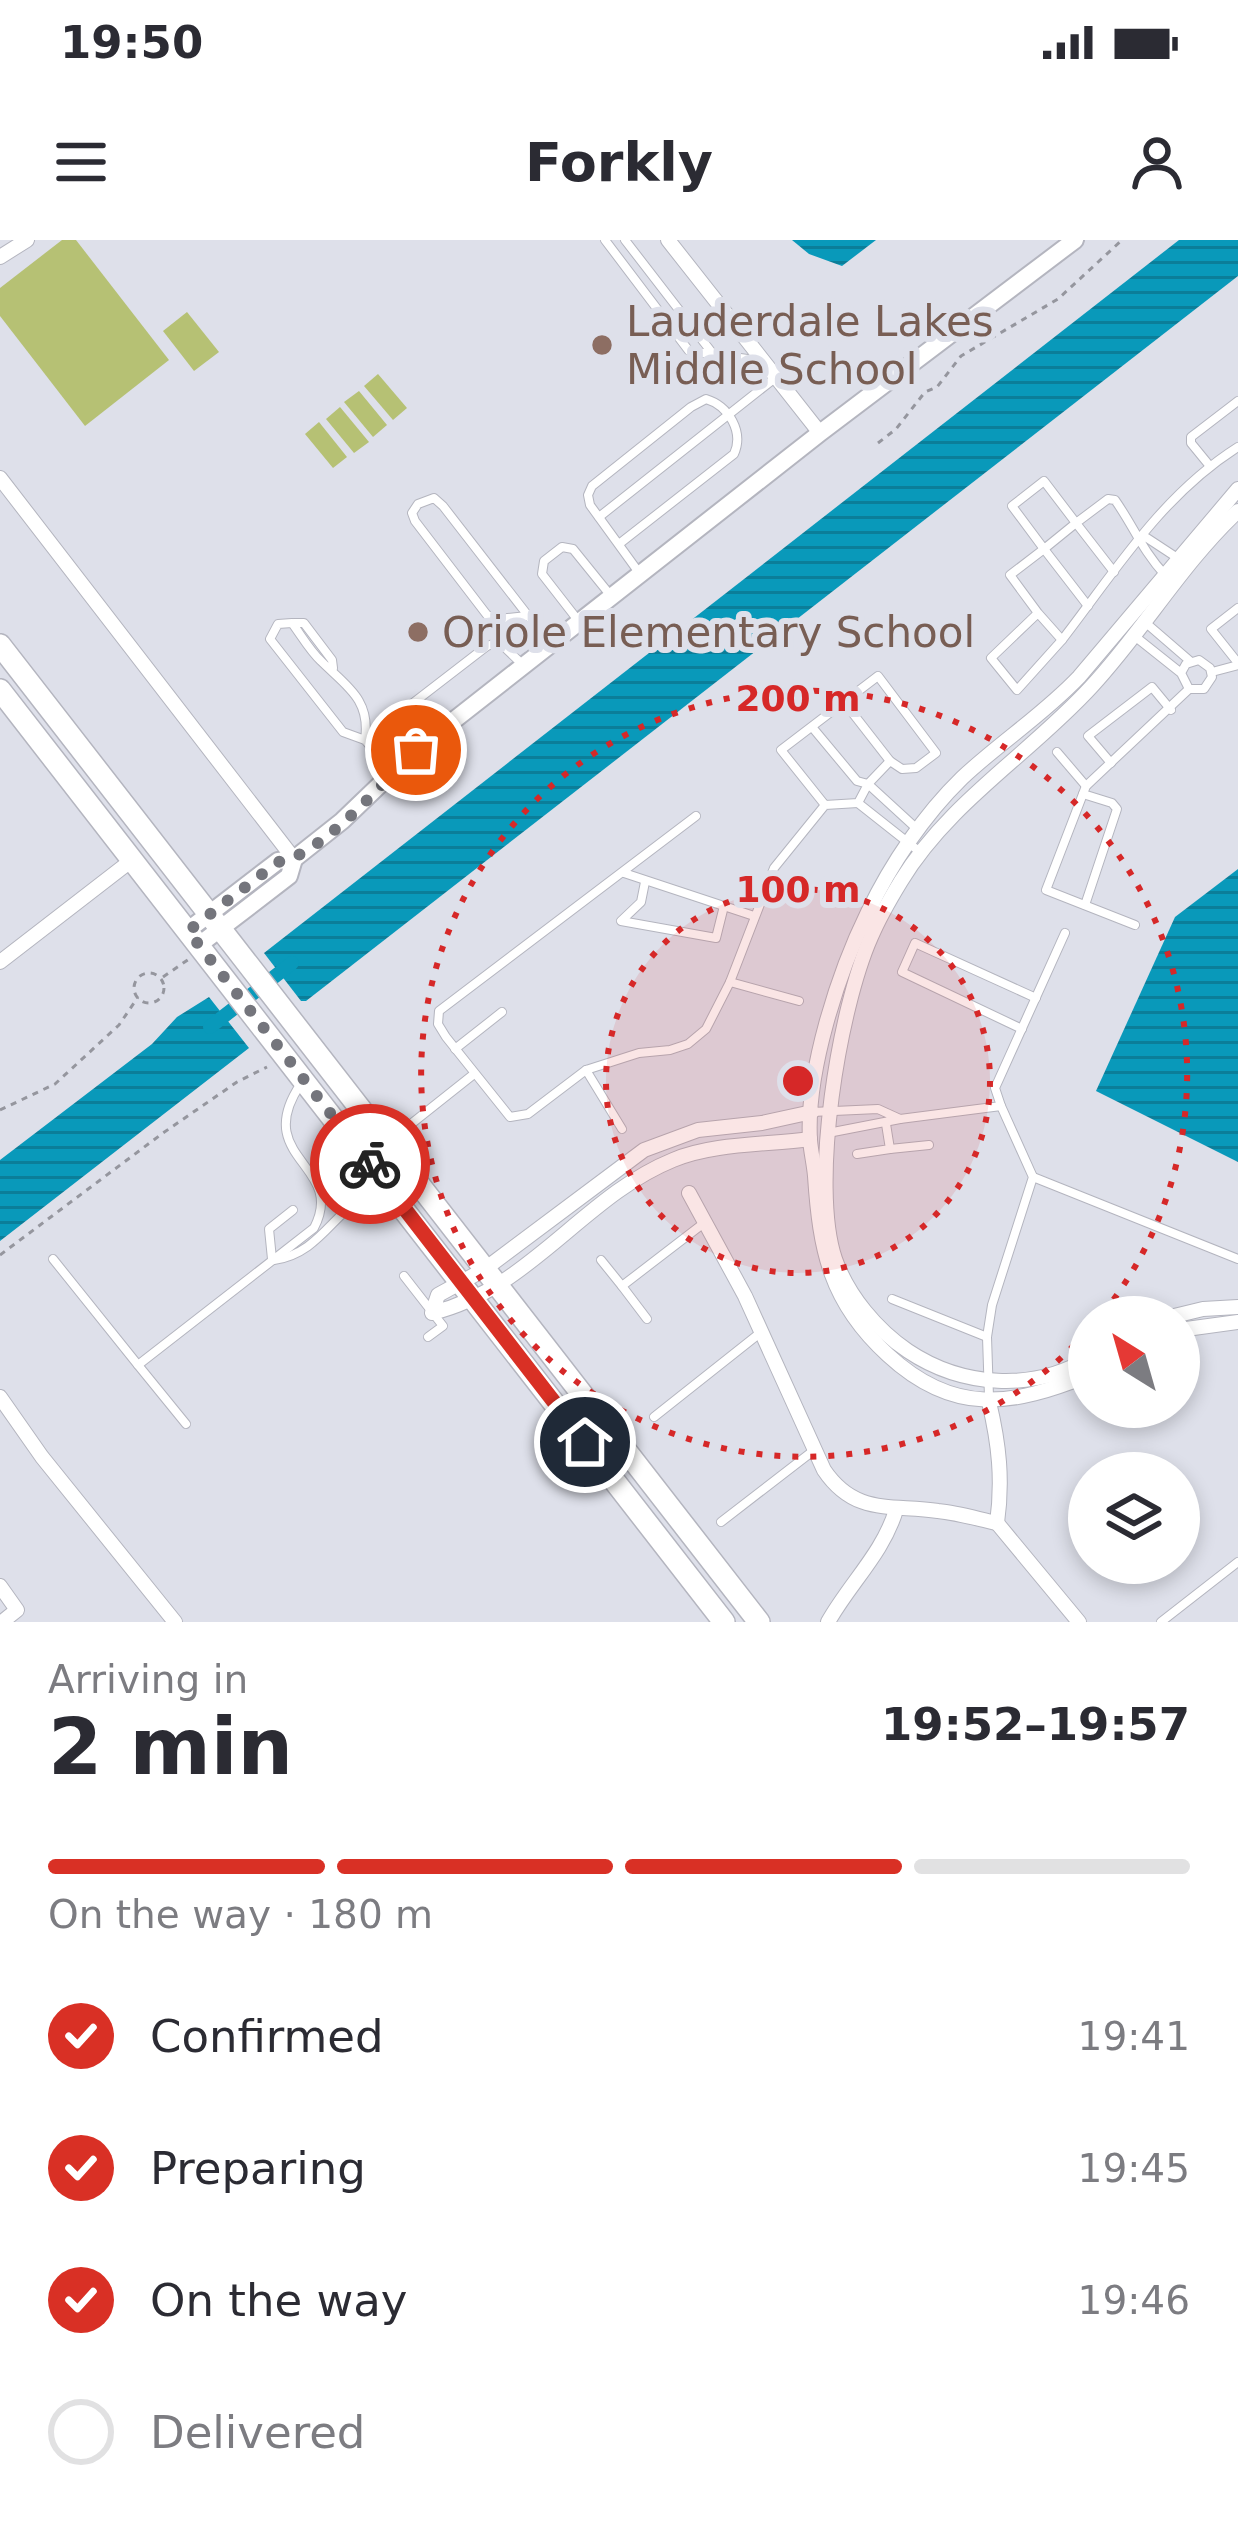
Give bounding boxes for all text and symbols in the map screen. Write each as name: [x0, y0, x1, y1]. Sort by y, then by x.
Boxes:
text: 19:50: [60, 16, 203, 69]
icon: menu: [48, 129, 114, 195]
icon: person: [1124, 129, 1190, 195]
text: Forkly: [525, 131, 713, 194]
place label: Lauderdale Lakes Middle School: [626, 297, 994, 394]
marker: Lauderdale Lakes Middle School: [589, 332, 615, 358]
place label: Oriole Elementary School: [442, 608, 975, 657]
marker: Oriole Elementary School: [405, 619, 431, 645]
text: 200 m: [735, 678, 861, 719]
pin: [365, 699, 467, 801]
icon: bag: [383, 717, 449, 783]
text: 100 m: [735, 869, 861, 910]
centre of rings: [777, 1060, 819, 1102]
courier: [310, 1104, 430, 1224]
icon: bike: [337, 1131, 403, 1197]
north arrow: [1068, 1296, 1200, 1428]
map controls: [1068, 1296, 1200, 1584]
pin: [534, 1391, 636, 1493]
icon: home: [552, 1409, 618, 1475]
button: layers: [1068, 1452, 1200, 1584]
text: Arriving in: [48, 1657, 248, 1702]
text: 19:52–19:57: [881, 1698, 1190, 1751]
text: 2 min: [48, 1702, 293, 1792]
text: On the way · 180 m: [48, 1892, 433, 1937]
icon: check: [48, 2003, 114, 2069]
text: Confirmed: [150, 2010, 384, 2063]
text: 19:41: [1078, 2014, 1190, 2059]
icon: check: [48, 2135, 114, 2201]
text: Preparing: [150, 2142, 366, 2195]
text: 19:45: [1078, 2146, 1190, 2191]
icon: check: [48, 2267, 114, 2333]
text: On the way: [150, 2274, 407, 2327]
text: 19:46: [1078, 2278, 1190, 2323]
text: Delivered: [150, 2406, 365, 2459]

